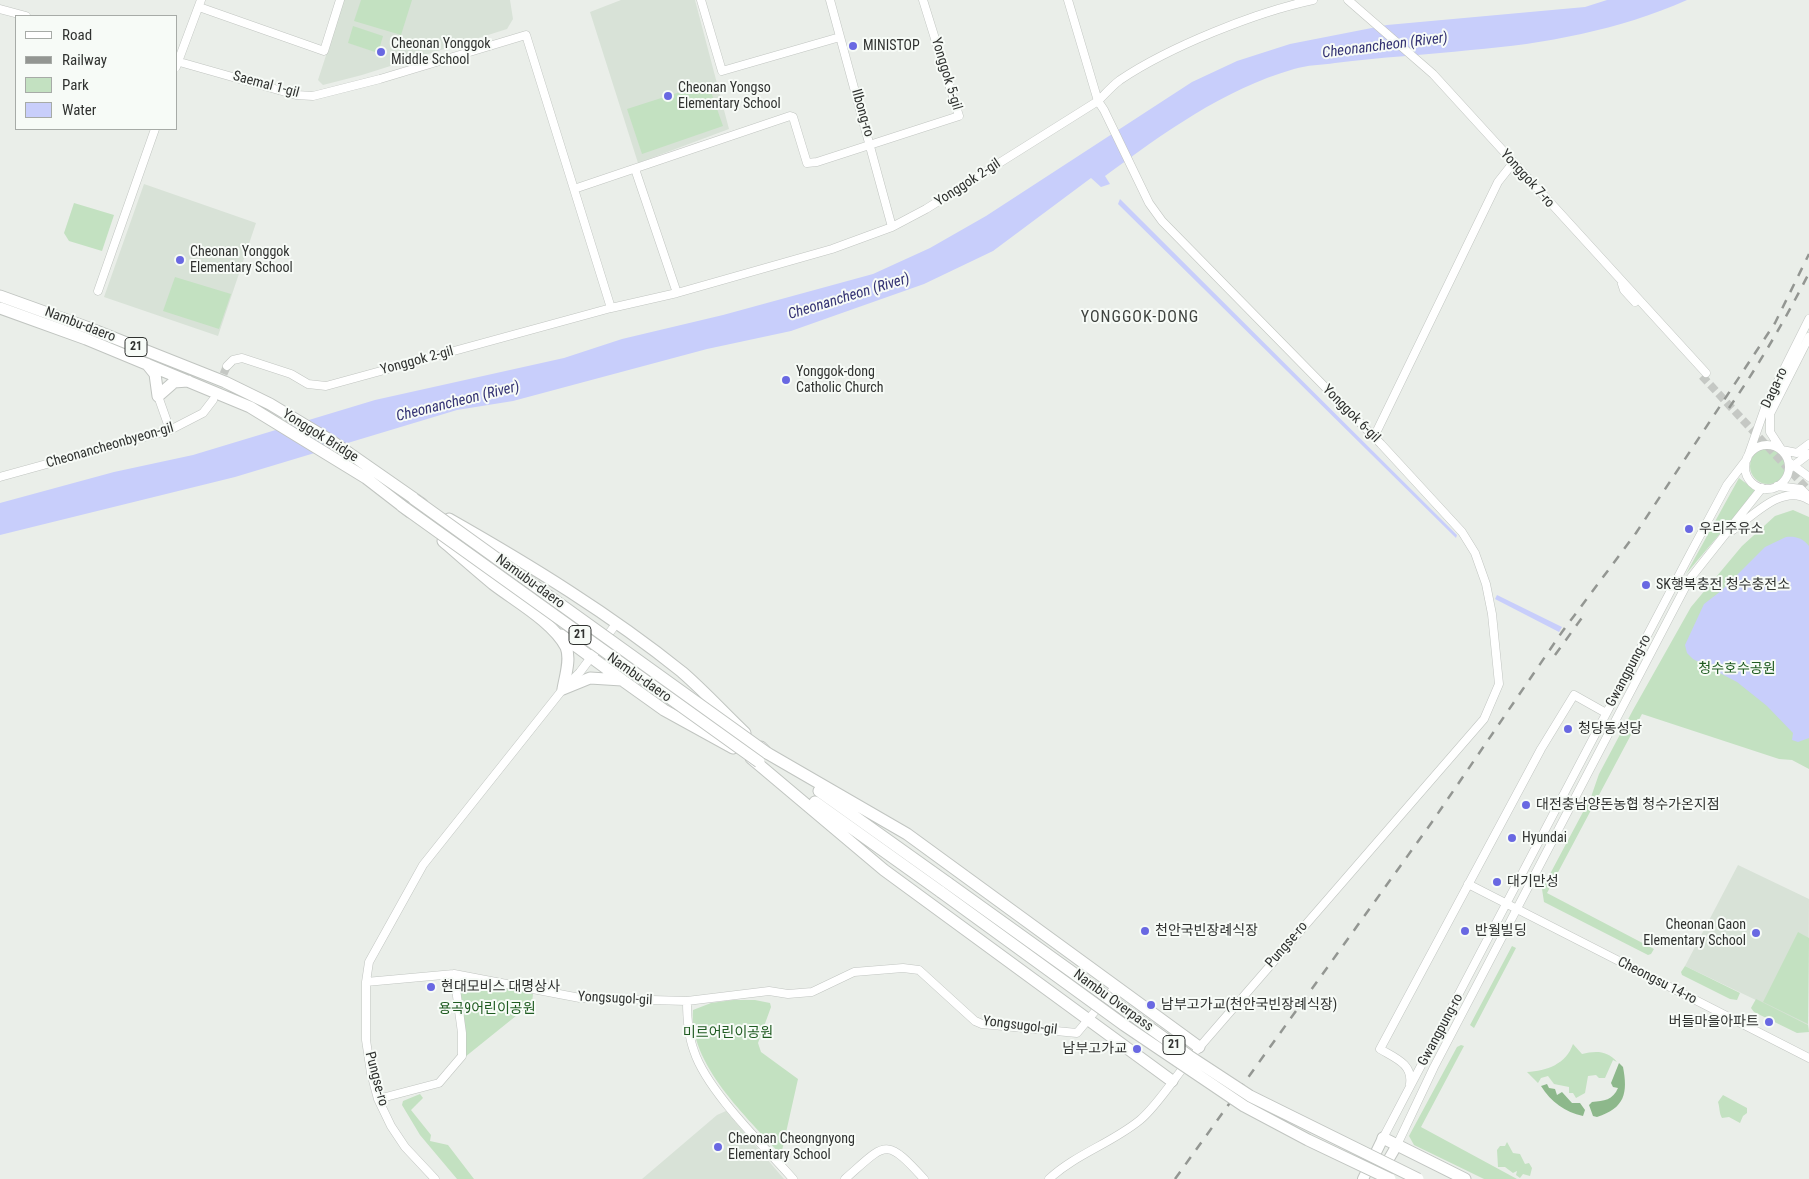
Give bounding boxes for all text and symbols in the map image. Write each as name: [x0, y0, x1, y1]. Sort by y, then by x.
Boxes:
legend: [15, 15, 178, 130]
text: Road: [62, 26, 92, 44]
water label: Cheonancheon (River): [1321, 29, 1449, 63]
place label: Cheonan Yonggok Middle School: [391, 36, 491, 68]
street label: Yonggok 5-gil: [927, 36, 965, 112]
place label: MINISTOP: [863, 38, 920, 54]
marker: MINISTOP: [847, 40, 859, 52]
marker: Cheonan Yonggok Middle School: [375, 46, 387, 58]
text: Railway: [62, 51, 107, 69]
street label: Saemal 1-gil: [231, 68, 301, 102]
text: Park: [62, 76, 89, 94]
place label: Cheonan Yongso Elementary School: [678, 80, 781, 112]
street label: Ilbong-ro: [847, 87, 877, 139]
marker: Cheonan Yongso Elementary School: [662, 90, 674, 102]
text: Water: [62, 101, 96, 119]
street label: Yonggok 7-ro: [1496, 146, 1558, 212]
street label: Yonggok 2-gil: [932, 156, 1004, 210]
place label: Cheonan Yonggok Elementary School: [190, 244, 293, 276]
marker: Cheonan Yonggok Elementary School: [174, 254, 186, 266]
water label: Cheonancheon (River): [786, 270, 912, 324]
street label: Nambu-daero: [42, 304, 118, 346]
district label: YONGGOK-DONG: [1079, 308, 1201, 328]
road number: 21: [125, 338, 147, 357]
street label: Yonggok 2-gil: [379, 343, 455, 379]
place label: Yonggok-dong Catholic Church: [796, 364, 884, 397]
street label: Daga-ro: [1758, 365, 1792, 411]
marker: Yonggok-dong Catholic Church: [780, 374, 792, 386]
water label: Cheonancheon (River): [394, 378, 522, 426]
street label: Yonggok 6-gil: [1319, 382, 1383, 446]
street label: Yonggok Bridge: [279, 406, 361, 466]
street label: Cheonancheonbyeon-gil: [44, 420, 176, 472]
place label: 우리주유소: [1699, 521, 1763, 537]
marker: 우리주유소: [1683, 523, 1695, 535]
street label: Namubu-daero: [492, 551, 568, 613]
place label: SK행복충전 청수충전소: [1656, 577, 1790, 593]
marker: SK행복충전 청수충전소: [1640, 579, 1652, 591]
road number: 21: [569, 626, 591, 644]
street label: Gwangpung-ro: [1603, 632, 1655, 710]
street label: Nambu-daero: [604, 650, 674, 706]
park label: 청수호수공원: [1698, 661, 1776, 677]
place label: 청당동성당: [1578, 721, 1642, 737]
marker: 청당동성당: [1562, 723, 1574, 735]
place label: 대전충남양돈농협 청수가온지점: [1536, 797, 1720, 813]
marker: 대전충남양돈농협 청수가온지점: [1520, 799, 1532, 811]
place label: Hyundai: [1522, 830, 1567, 846]
marker: Hyundai: [1506, 832, 1518, 844]
place label: 대기만성: [1507, 874, 1559, 890]
marker: 대기만성: [1491, 876, 1503, 888]
place label: Cheonan Gaon Elementary School: [1643, 917, 1746, 950]
street label: Pungse-ro: [1262, 918, 1312, 972]
place label: 천안국빈장례식장: [1155, 923, 1258, 939]
place label: 반월빌딩: [1475, 923, 1527, 939]
marker: 천안국빈장례식장: [1139, 925, 1151, 937]
marker: 반월빌딩: [1459, 925, 1471, 937]
marker: Cheonan Gaon Elementary School: [1750, 927, 1762, 939]
street label: Cheongsu 14-ro: [1615, 954, 1699, 1008]
street label: Nambu Overpass: [1070, 966, 1156, 1036]
place label: 현대모비스 대명상사: [441, 979, 560, 995]
marker: 현대모비스 대명상사: [425, 981, 437, 993]
street label: Yongsugol-gil: [577, 989, 653, 1009]
street label: Gwangpung-ro: [1415, 991, 1467, 1069]
place label: 남부고가교(천안국빈장례식장): [1161, 997, 1337, 1013]
marker: 남부고가교(천안국빈장례식장): [1145, 999, 1157, 1011]
park label: 용곡9어린이공원: [438, 1001, 536, 1017]
street label: Yongsugol-gil: [982, 1013, 1058, 1039]
place label: 버들마을아파트: [1669, 1014, 1759, 1030]
marker: 버들마을아파트: [1763, 1016, 1775, 1028]
park label: 미르어린이공원: [683, 1025, 773, 1041]
road number: 21: [1163, 1036, 1185, 1054]
place label: 남부고가교: [1063, 1041, 1127, 1057]
marker: 남부고가교: [1131, 1043, 1143, 1055]
street label: Pungse-ro: [361, 1050, 391, 1108]
place label: Cheonan Cheongnyong Elementary School: [728, 1131, 855, 1164]
marker: Cheonan Cheongnyong Elementary School: [712, 1141, 724, 1153]

